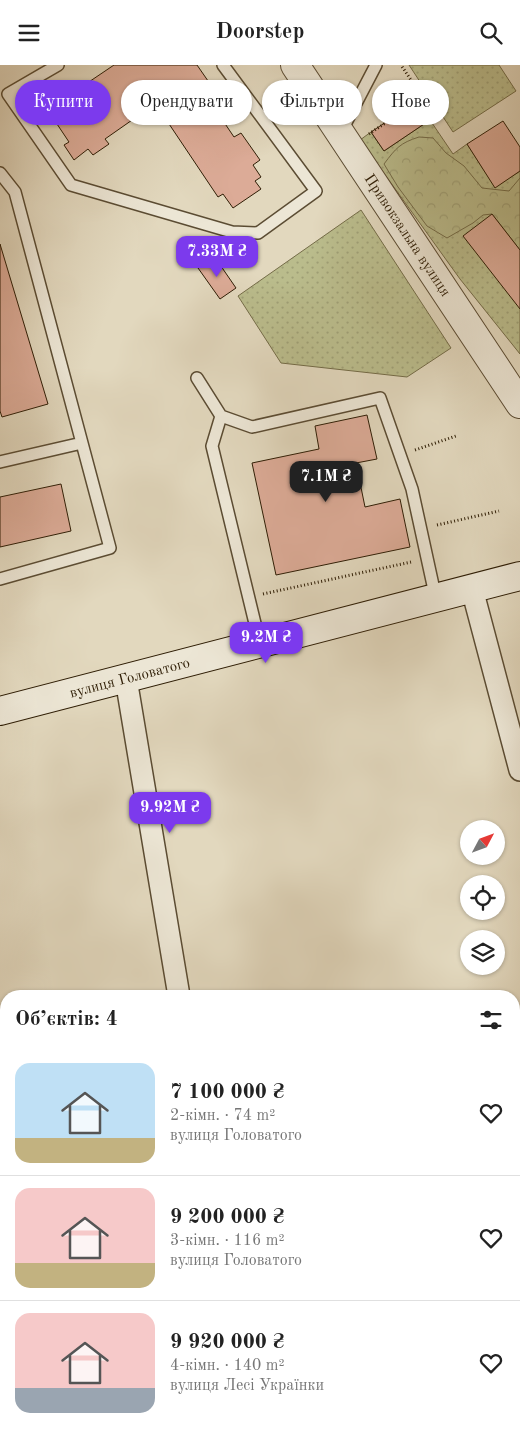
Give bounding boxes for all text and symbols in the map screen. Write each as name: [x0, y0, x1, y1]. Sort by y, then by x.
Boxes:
icon: menu: [15, 19, 43, 47]
icon: search: [477, 19, 505, 47]
text: Doorstep: [216, 21, 304, 43]
chip: Купити: [15, 80, 111, 125]
chip: Орендувати: [121, 80, 252, 125]
chip: Фільтри: [262, 80, 362, 125]
chip: Нове: [372, 80, 449, 125]
street label: Привокзальна вулиця: [361, 172, 453, 300]
pin: 7.33M ₴: [171, 235, 263, 278]
text: 7.33M ₴: [187, 244, 247, 260]
pin: 7.1M ₴: [285, 461, 367, 503]
text: 7.1M ₴: [301, 469, 351, 485]
pin: 9.2M ₴: [225, 621, 307, 664]
text: 9.2M ₴: [241, 630, 291, 646]
street label: вулиця Головатого: [68, 656, 192, 702]
pin: 9.92M ₴: [124, 791, 216, 834]
text: 9.92M ₴: [140, 800, 200, 816]
north arrow: [460, 820, 505, 865]
map controls: [460, 820, 505, 975]
button: locate: [460, 875, 505, 920]
button: layers: [460, 930, 505, 975]
icon: filters: [477, 1006, 505, 1034]
text: Об’єктів: 4: [15, 1009, 118, 1030]
text: 7 100 000 ₴: [170, 1082, 284, 1103]
icon: home: [55, 1083, 115, 1143]
icon: heart: [477, 1099, 505, 1127]
text: 2-кімн. · 74 m²: [170, 1108, 275, 1124]
text: вулиця Головатого: [170, 1128, 302, 1144]
text: 9 200 000 ₴: [170, 1207, 284, 1228]
icon: home: [55, 1208, 115, 1268]
icon: heart: [477, 1224, 505, 1252]
text: 3-кімн. · 116 m²: [170, 1233, 285, 1249]
text: вулиця Головатого: [170, 1253, 302, 1269]
text: 9 920 000 ₴: [170, 1332, 284, 1353]
icon: home: [55, 1333, 115, 1393]
icon: heart: [477, 1349, 505, 1377]
text: 4-кімн. · 140 m²: [170, 1358, 285, 1374]
text: вулиця Лесі Українки: [170, 1378, 324, 1394]

